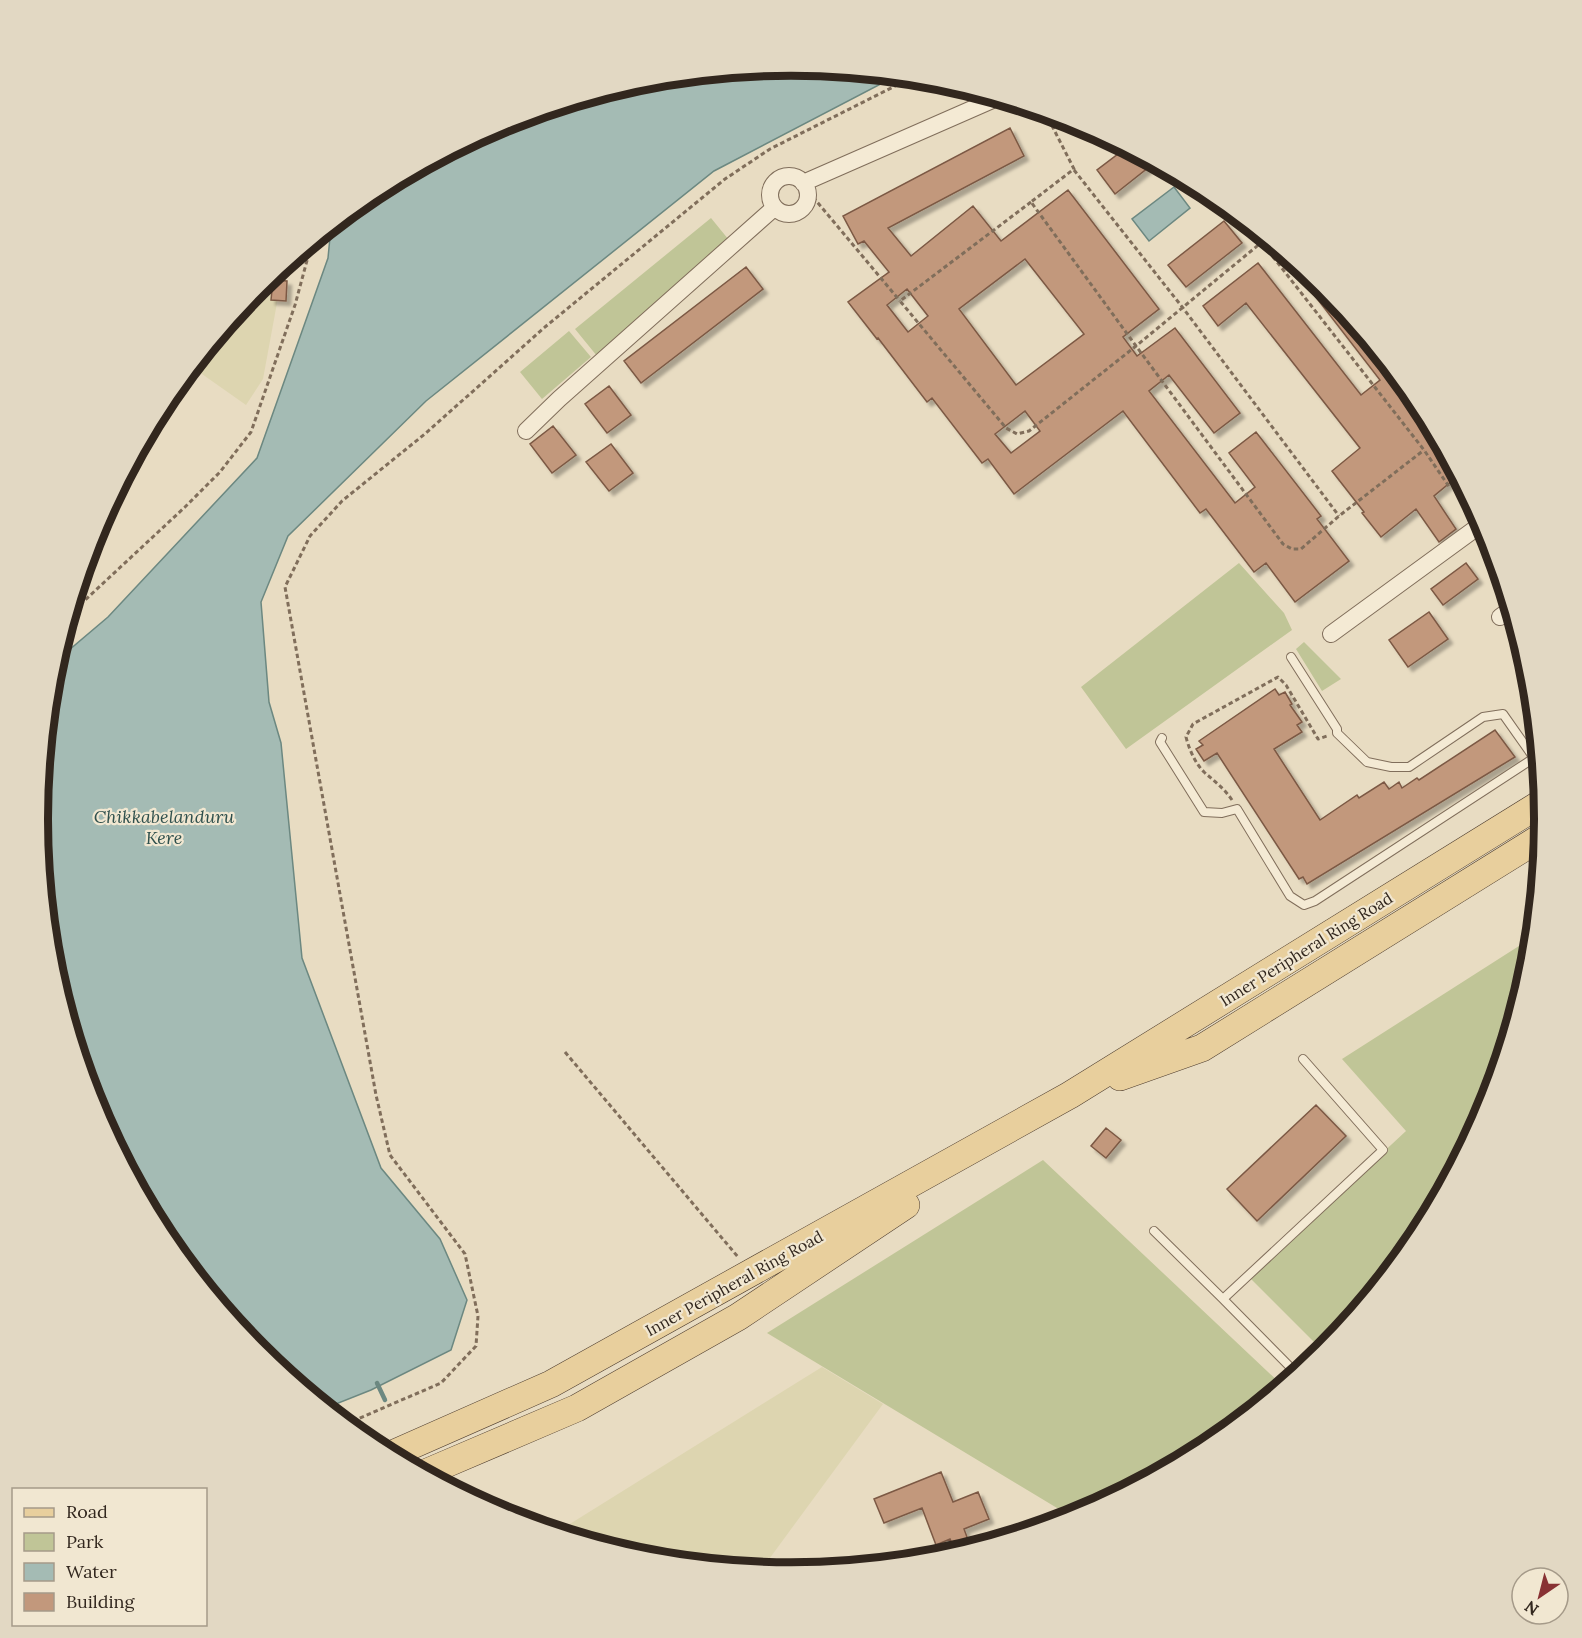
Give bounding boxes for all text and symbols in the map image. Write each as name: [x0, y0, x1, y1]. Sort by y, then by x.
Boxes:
water label: Chikkabelanduru Kere: [94, 805, 235, 849]
street label: Inner Peripheral Ring Road: [1216, 887, 1396, 1010]
street label: Inner Peripheral Ring Road: [642, 1226, 827, 1340]
legend: [12, 1488, 207, 1626]
text: Road: [66, 1500, 108, 1523]
text: Park: [66, 1530, 104, 1553]
text: Water: [66, 1560, 117, 1583]
north arrow: [1510, 1566, 1570, 1626]
text: Building: [66, 1590, 136, 1613]
text: N: [1521, 1597, 1542, 1620]

